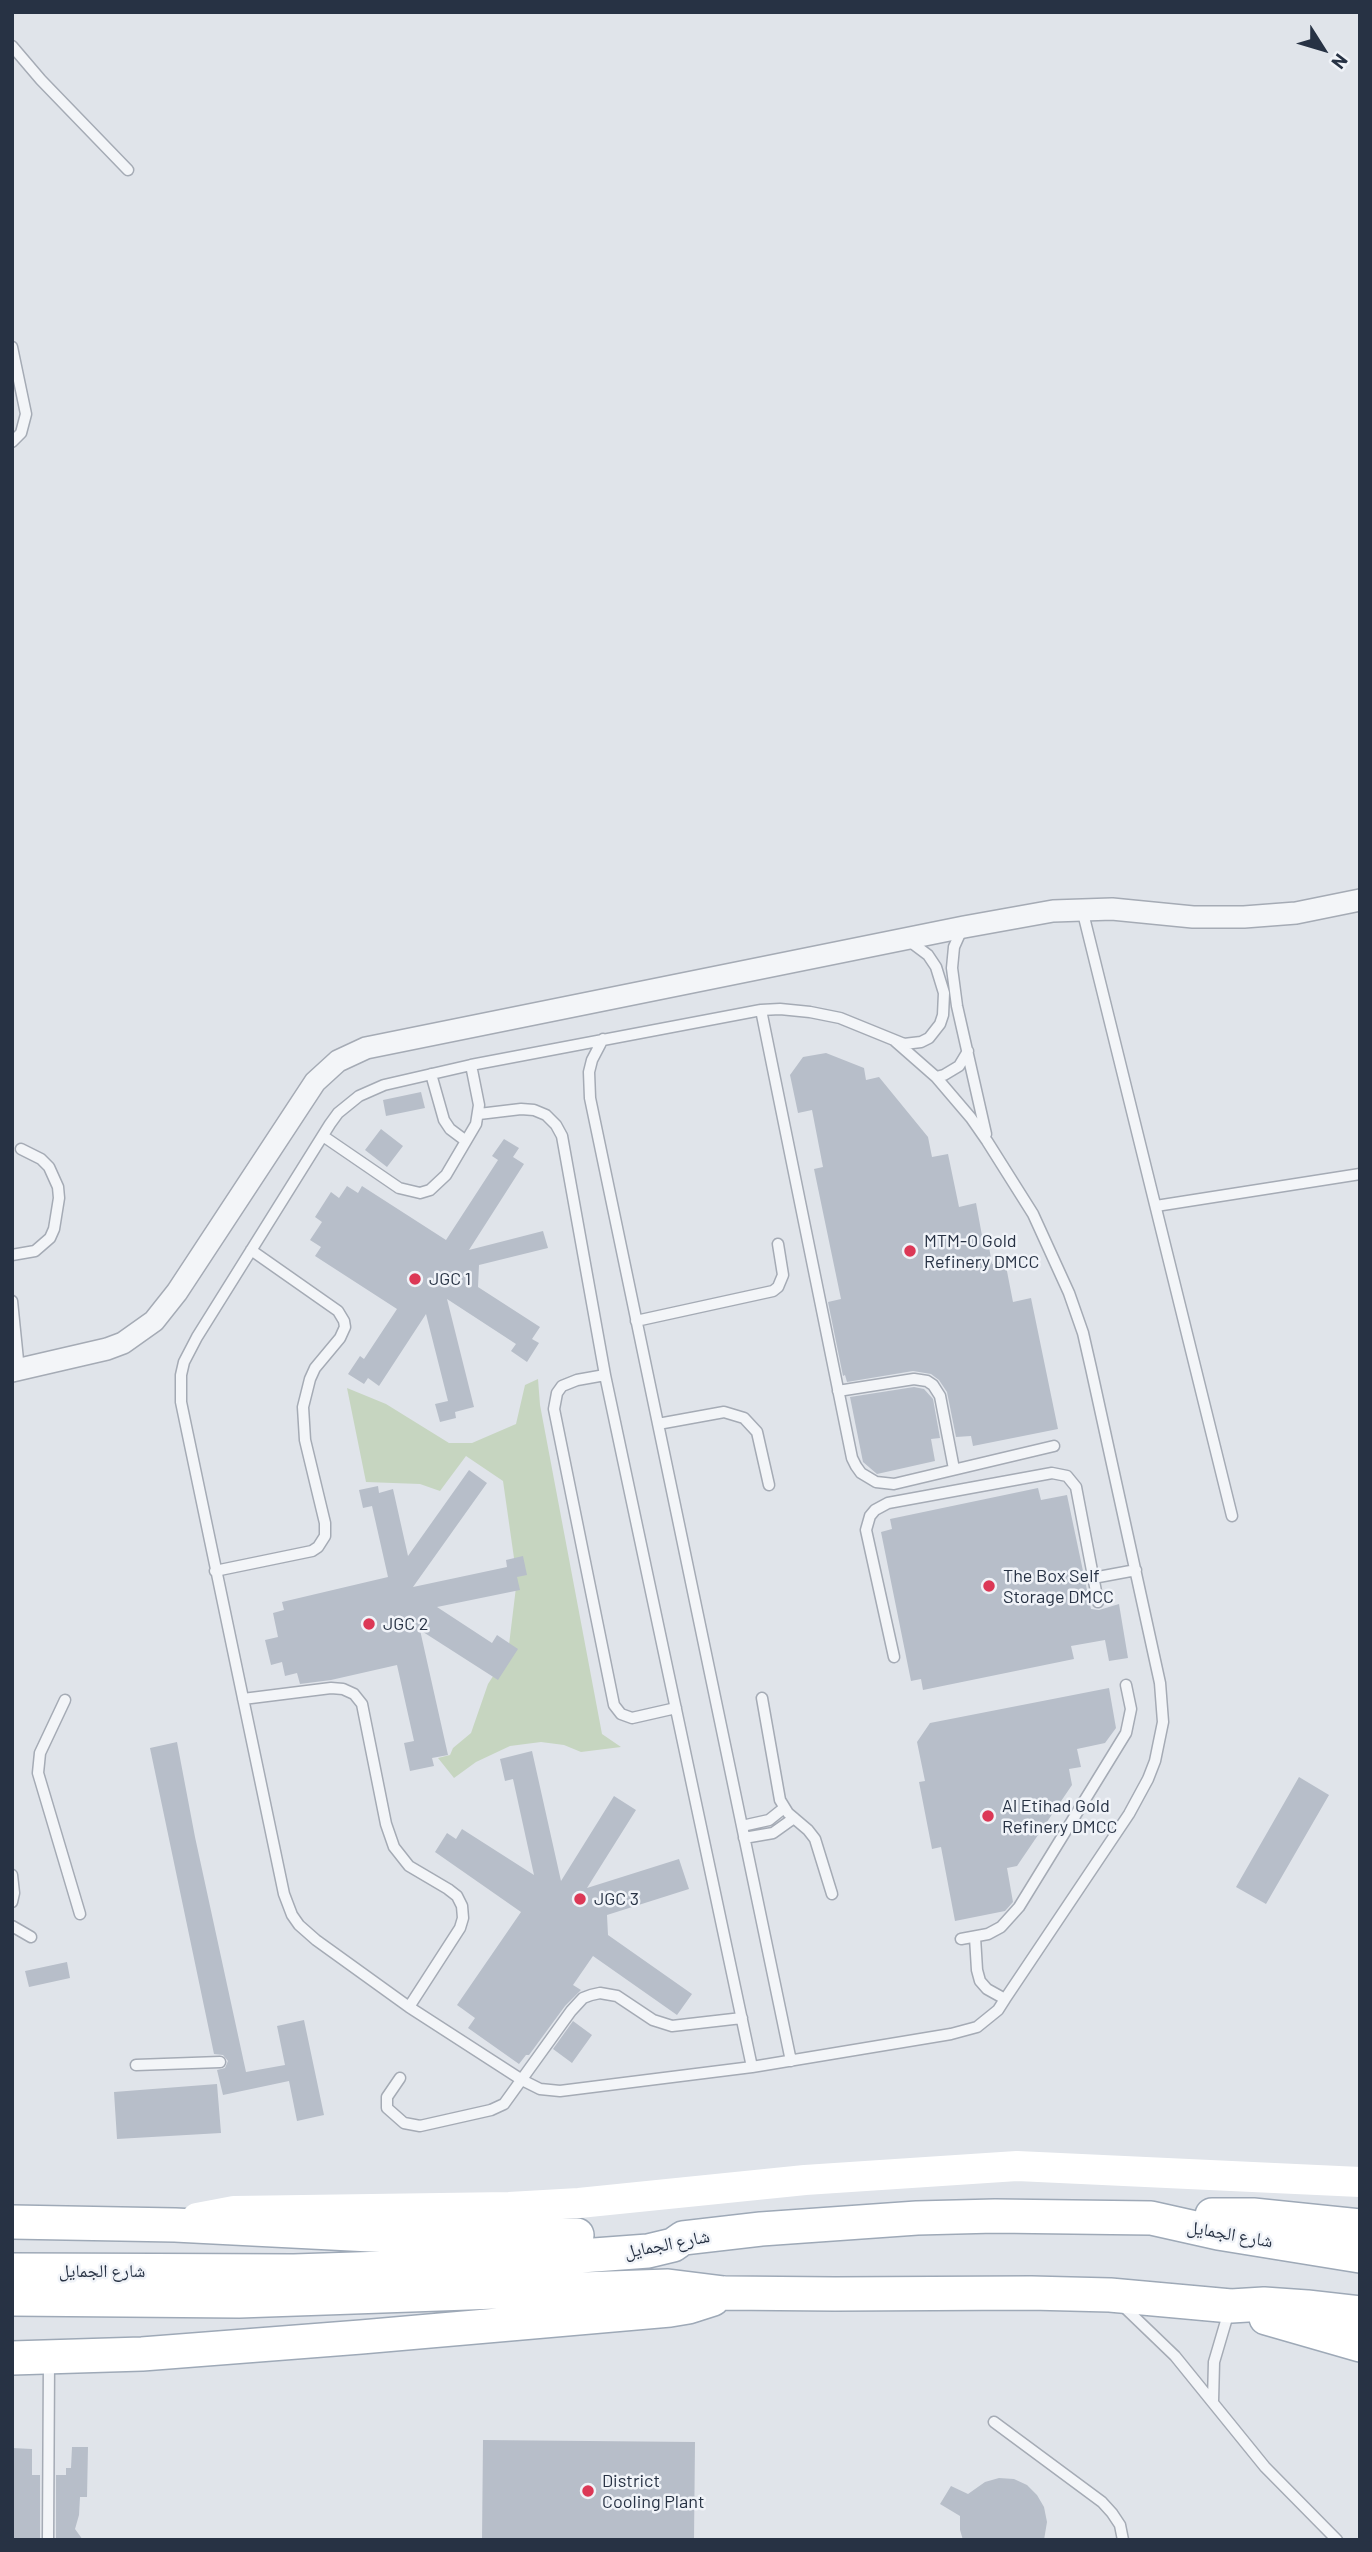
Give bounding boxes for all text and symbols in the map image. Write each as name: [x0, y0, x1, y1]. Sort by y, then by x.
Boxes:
north arrow: [1288, 14, 1358, 84]
text: N: [1327, 50, 1353, 74]
place label: MTM-O Gold Refinery DMCC: [924, 1230, 1040, 1272]
marker: MTM-O Gold Refinery DMCC: [902, 1243, 918, 1259]
place label: JGC 1: [429, 1268, 471, 1290]
marker: JGC 1: [407, 1271, 423, 1287]
place label: The Box Self Storage DMCC: [1003, 1565, 1114, 1608]
marker: The Box Self Storage DMCC: [981, 1578, 997, 1594]
place label: JGC 2: [383, 1613, 428, 1635]
marker: JGC 2: [361, 1616, 377, 1632]
place label: Al Etihad Gold Refinery DMCC: [1002, 1795, 1118, 1838]
marker: Al Etihad Gold Refinery DMCC: [980, 1808, 996, 1824]
place label: JGC 3: [594, 1888, 639, 1910]
marker: JGC 3: [572, 1891, 588, 1907]
street label: شارع الجمايل: [1185, 2216, 1275, 2252]
street label: شارع الجمايل: [622, 2225, 712, 2263]
street label: شارع الجمايل: [59, 2260, 145, 2282]
place label: District Cooling Plant: [602, 2470, 704, 2512]
marker: District Cooling Plant: [580, 2483, 596, 2499]

